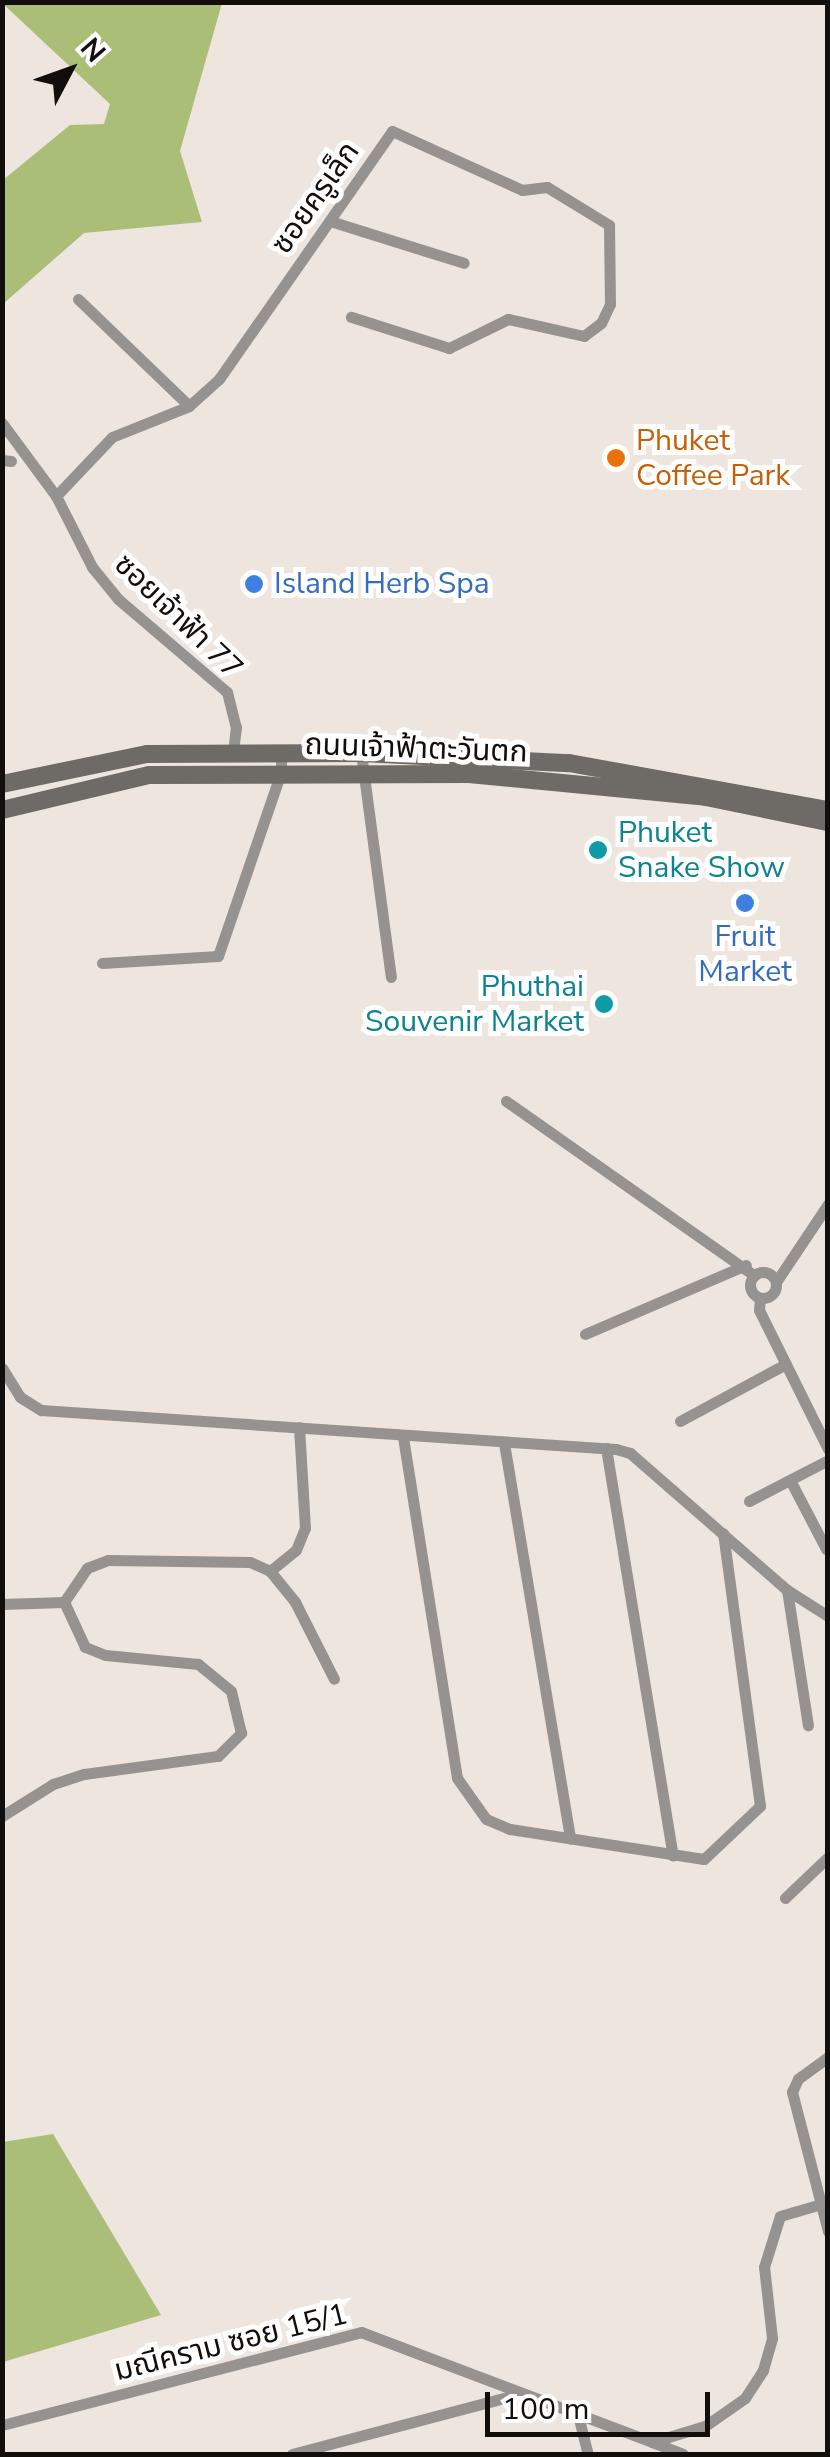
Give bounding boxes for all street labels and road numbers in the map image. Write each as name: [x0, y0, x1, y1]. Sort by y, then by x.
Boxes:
street label: ซอยครูเล็ก: [264, 135, 368, 261]
street label: ซอยเจ้าฟ้า 77: [106, 547, 250, 687]
street label: ถนนเจ้าฟ้าตะวันตก: [304, 727, 528, 771]
street label: มณีคราม ซอย 15/1: [111, 2297, 351, 2389]

